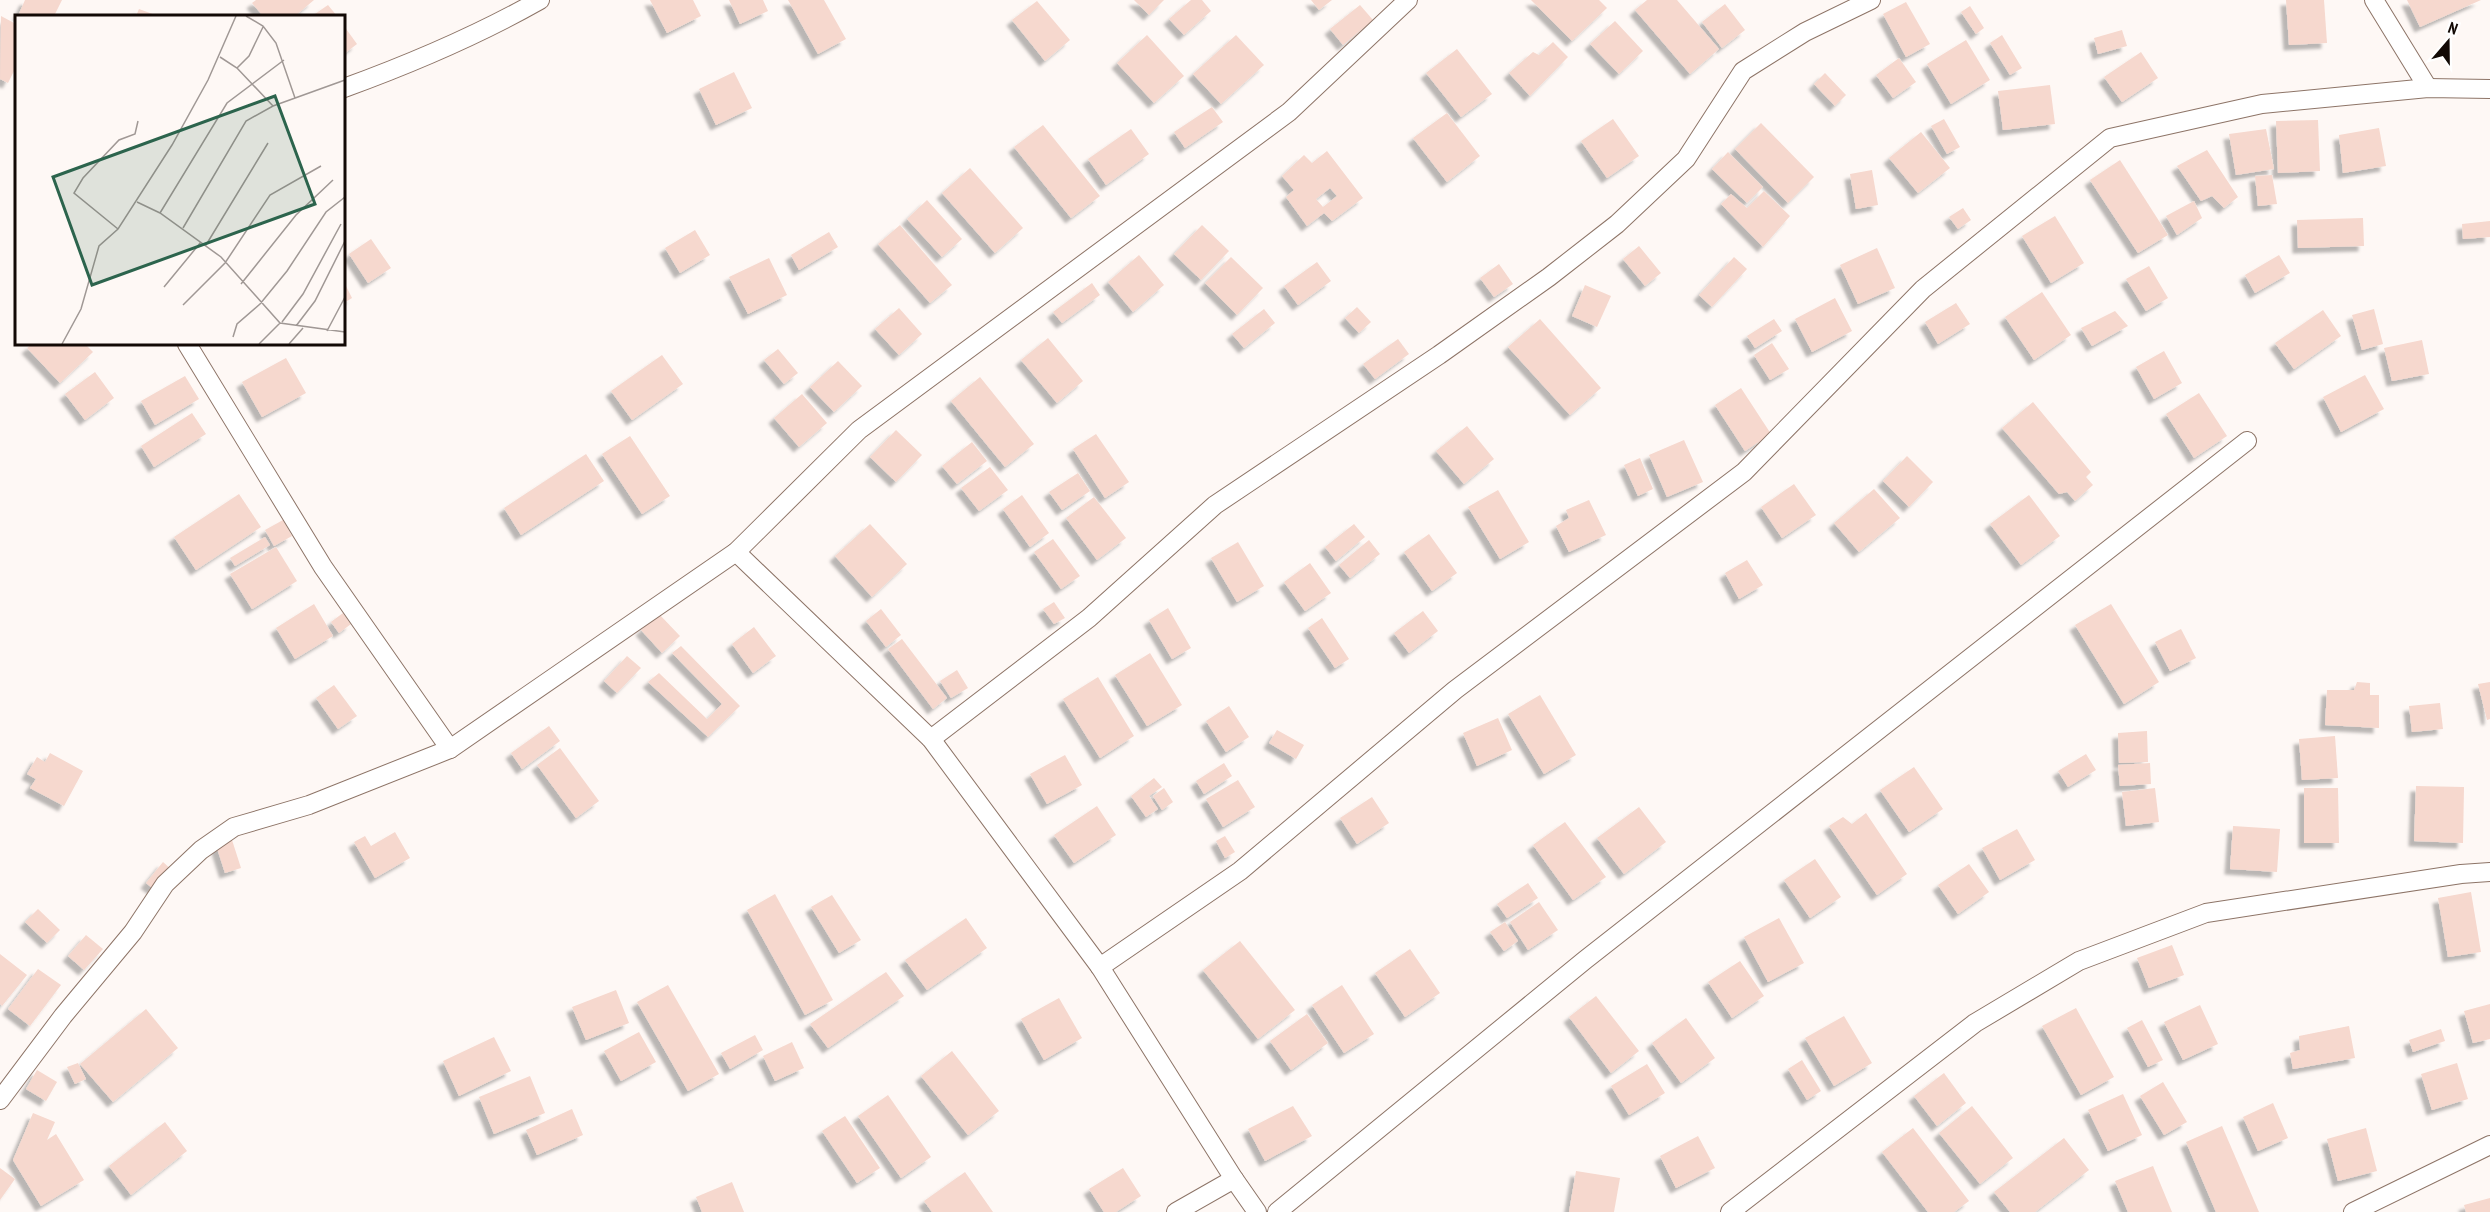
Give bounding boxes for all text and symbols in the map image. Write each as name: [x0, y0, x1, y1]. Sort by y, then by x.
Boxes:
north arrow: [2418, 12, 2478, 72]
inset map: [15, 15, 345, 345]
text: N: [2446, 17, 2461, 39]

